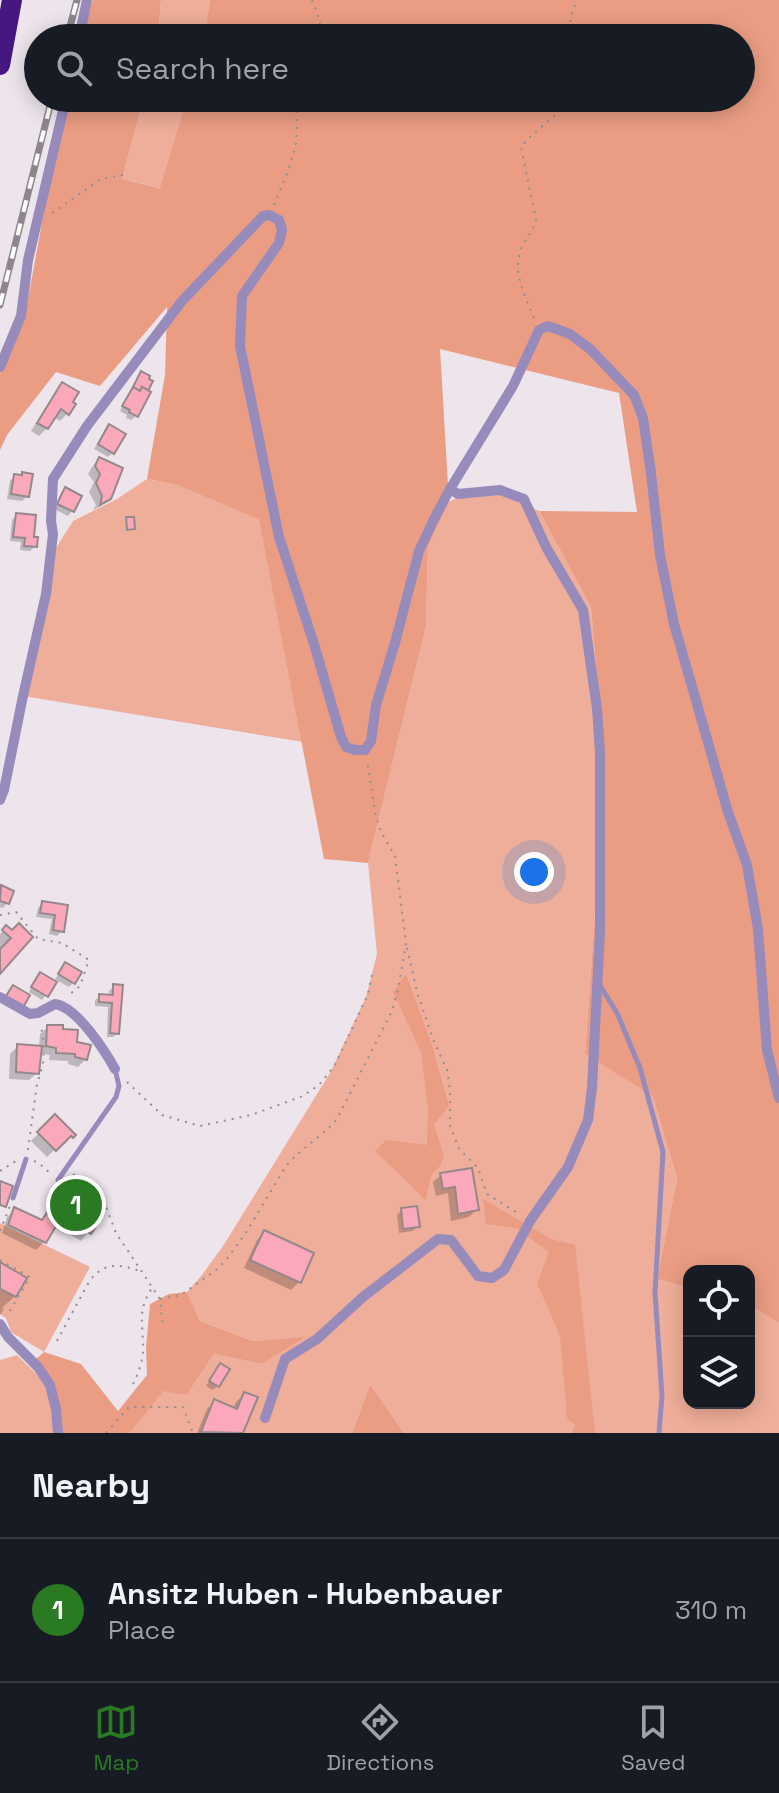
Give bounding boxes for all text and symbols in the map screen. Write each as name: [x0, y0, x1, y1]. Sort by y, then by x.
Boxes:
search box: [24, 24, 755, 112]
icon: search: [52, 46, 96, 90]
text: Search here: [116, 49, 289, 88]
your location: [514, 852, 554, 892]
pin: 1: [50, 1175, 102, 1235]
map controls: [683, 1265, 755, 1409]
button: locate: [683, 1265, 755, 1337]
button: layers: [683, 1337, 755, 1409]
text: Nearby: [32, 1464, 150, 1507]
text: Ansitz Huben - Hubenbauer: [108, 1574, 503, 1613]
text: 1: [52, 1593, 64, 1627]
text: 310 m: [675, 1593, 747, 1627]
text: Place: [108, 1613, 176, 1647]
tab: Map: [94, 1700, 139, 1776]
tab: Directions: [326, 1700, 434, 1776]
tab: Saved: [621, 1700, 685, 1776]

